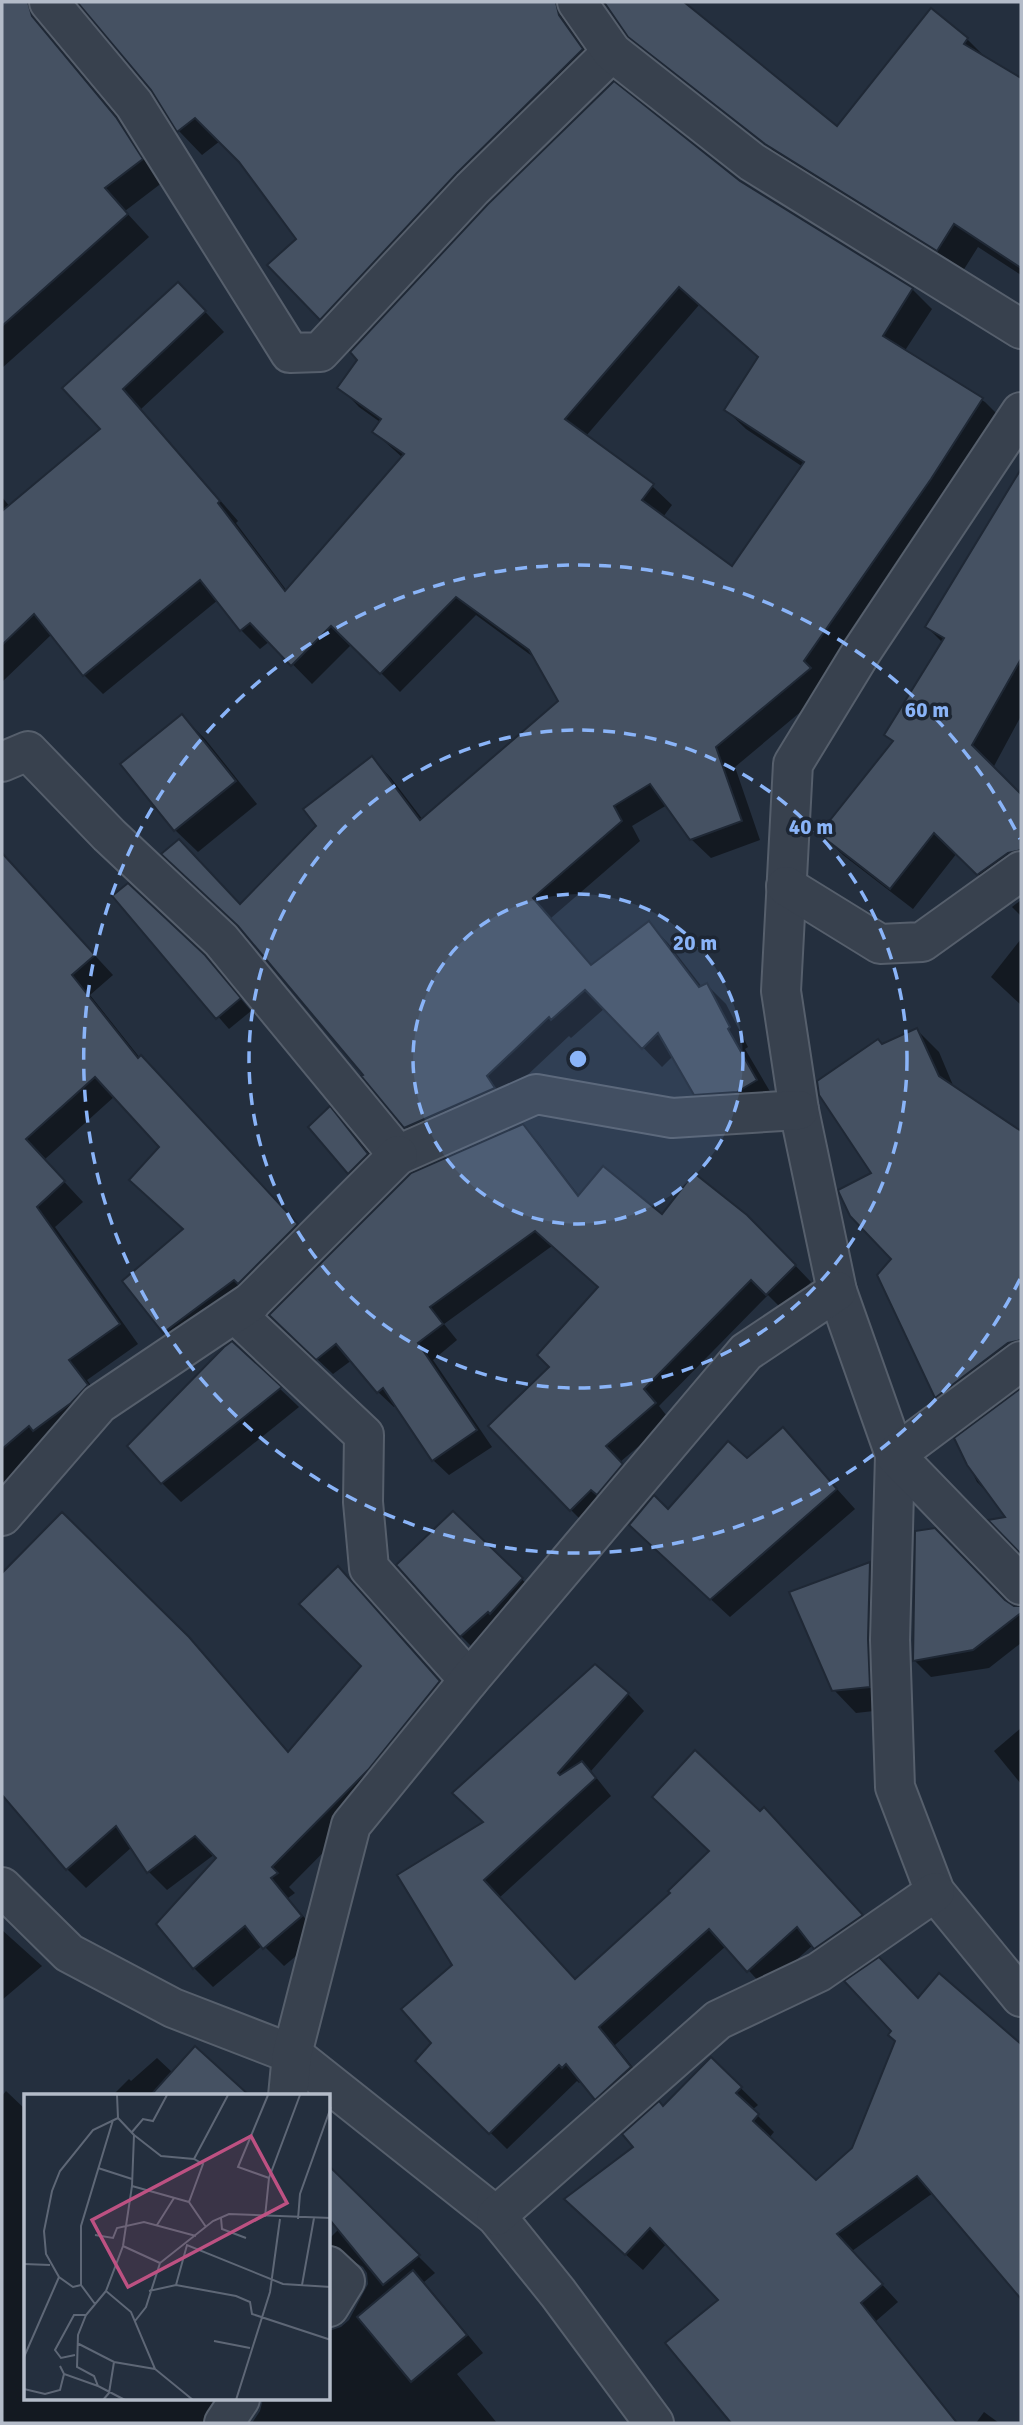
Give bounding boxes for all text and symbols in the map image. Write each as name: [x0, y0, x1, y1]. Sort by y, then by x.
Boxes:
text: 60 m: [905, 697, 949, 723]
text: 40 m: [789, 814, 833, 840]
text: 20 m: [673, 930, 717, 956]
centre of rings: [566, 1047, 590, 1071]
inset map: [24, 2094, 331, 2400]

